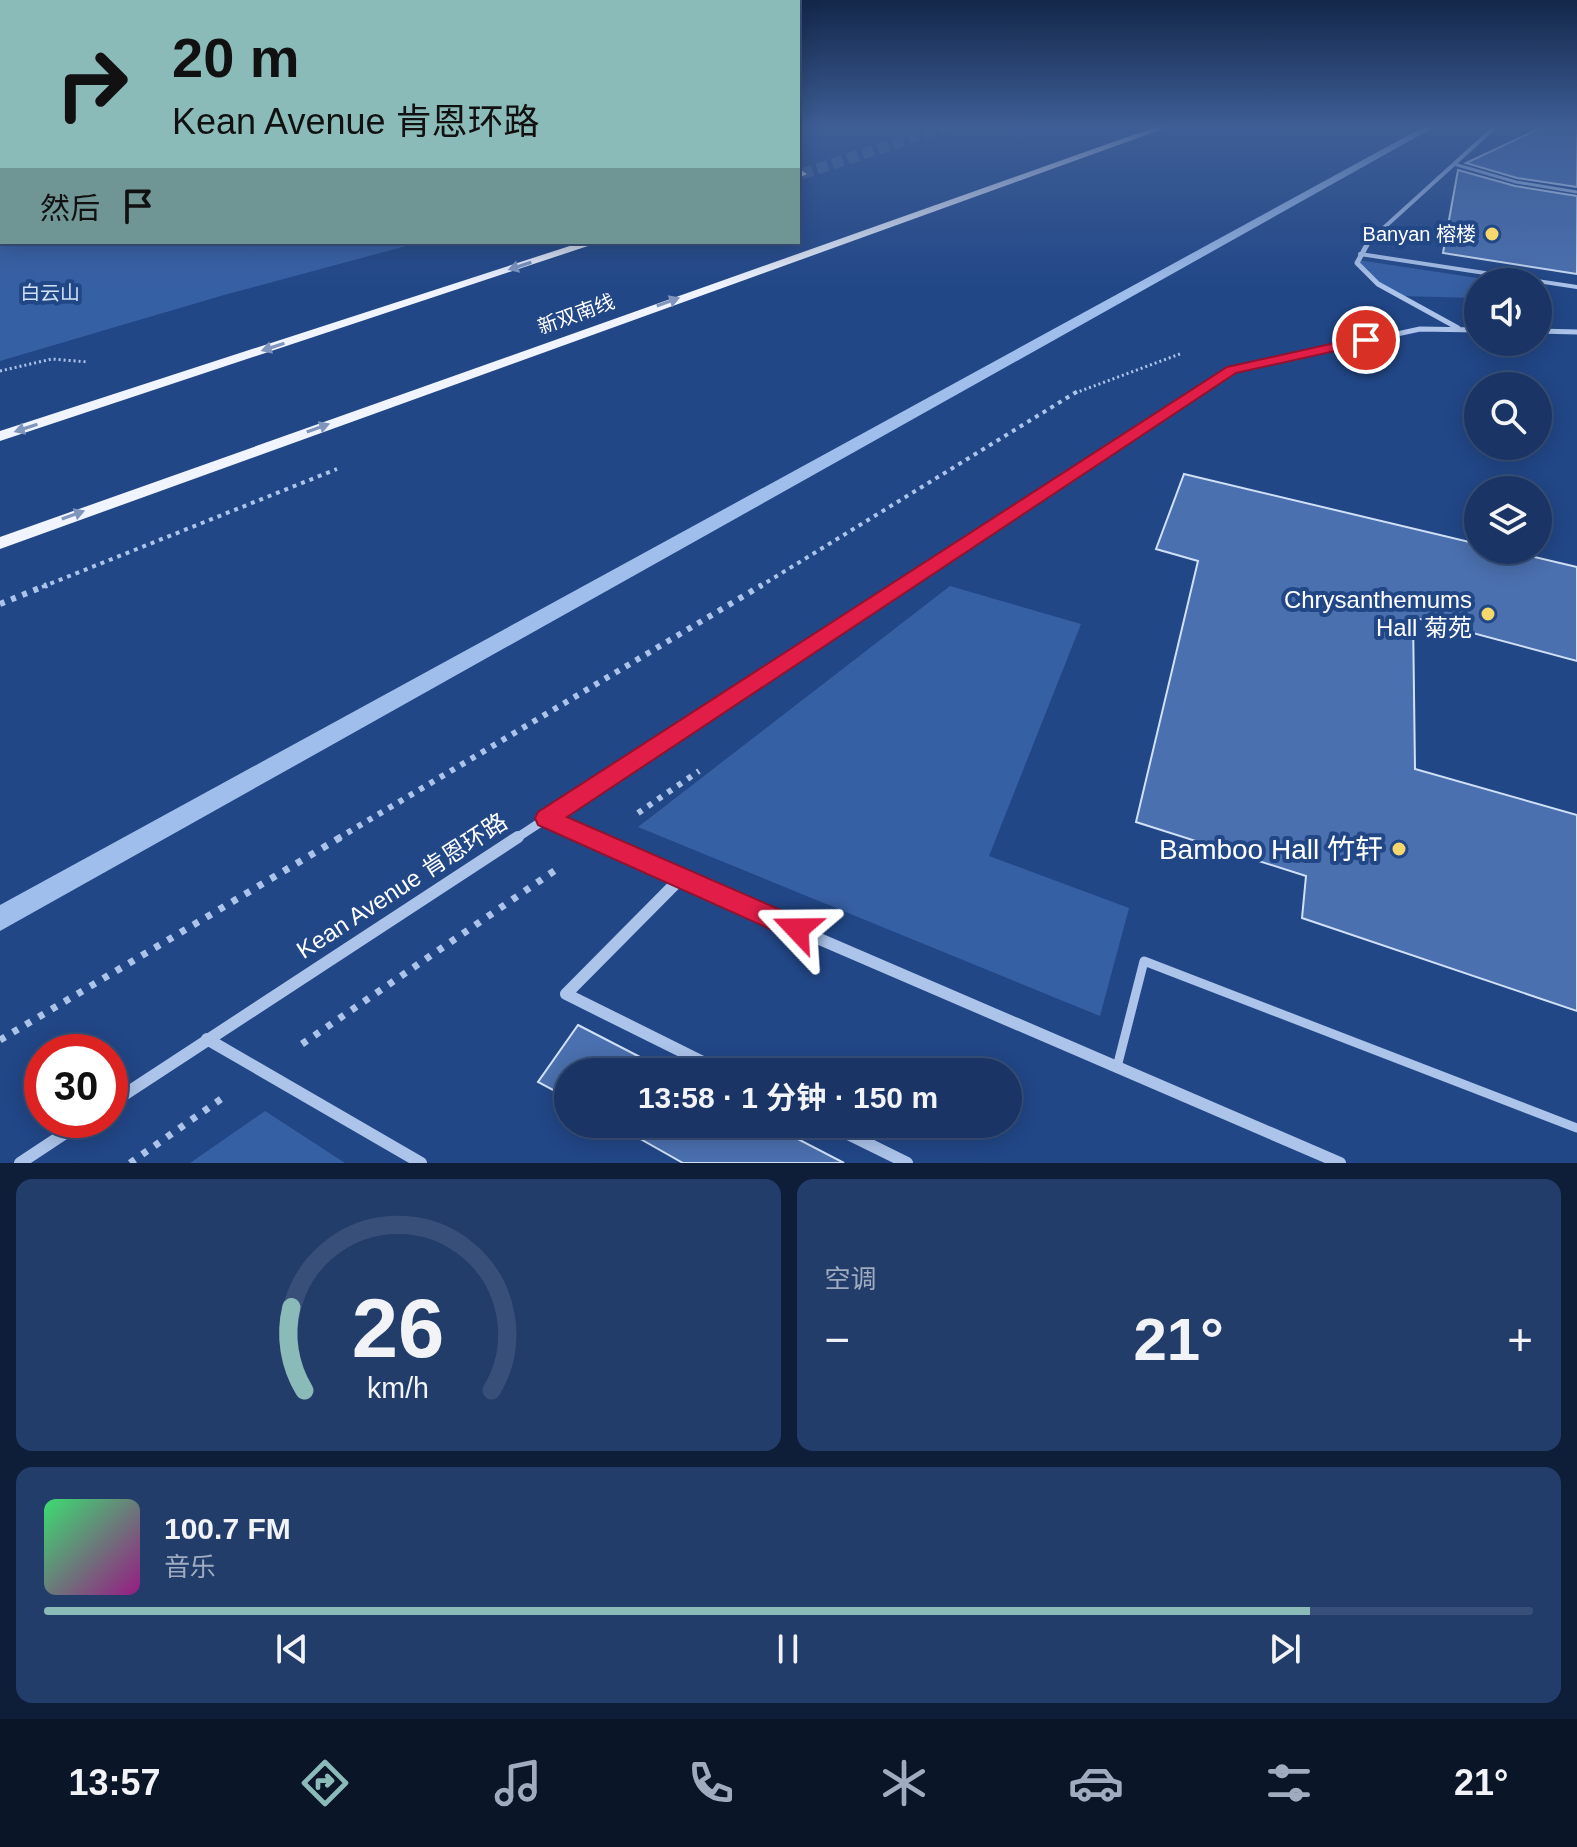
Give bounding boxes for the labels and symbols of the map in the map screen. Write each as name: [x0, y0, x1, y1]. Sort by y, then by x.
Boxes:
place label: Banyan 榕楼: [1363, 223, 1476, 245]
marker: Banyan 榕楼: [1483, 225, 1501, 243]
one-way arrow: [508, 261, 532, 273]
park label: 白云山: [20, 282, 80, 304]
street label: 新双南线: [535, 290, 617, 338]
one-way arrow: [656, 296, 680, 308]
pin: [1332, 306, 1400, 374]
one-way arrow: [260, 341, 284, 354]
one-way arrow: [306, 421, 330, 433]
one-way arrow: [13, 422, 37, 434]
one-way arrow: [61, 509, 85, 521]
place label: Chrysanthemums Hall 菊苑: [1284, 586, 1472, 641]
marker: Chrysanthemums Hall 菊苑: [1479, 605, 1497, 623]
street label: Kean Avenue 肯恩环路: [292, 808, 512, 964]
place label: Bamboo Hall 竹轩: [1159, 834, 1383, 865]
marker: Bamboo Hall 竹轩: [1390, 840, 1408, 858]
position arrow: [755, 887, 839, 971]
speed limit sign: 30: [24, 1034, 128, 1138]

